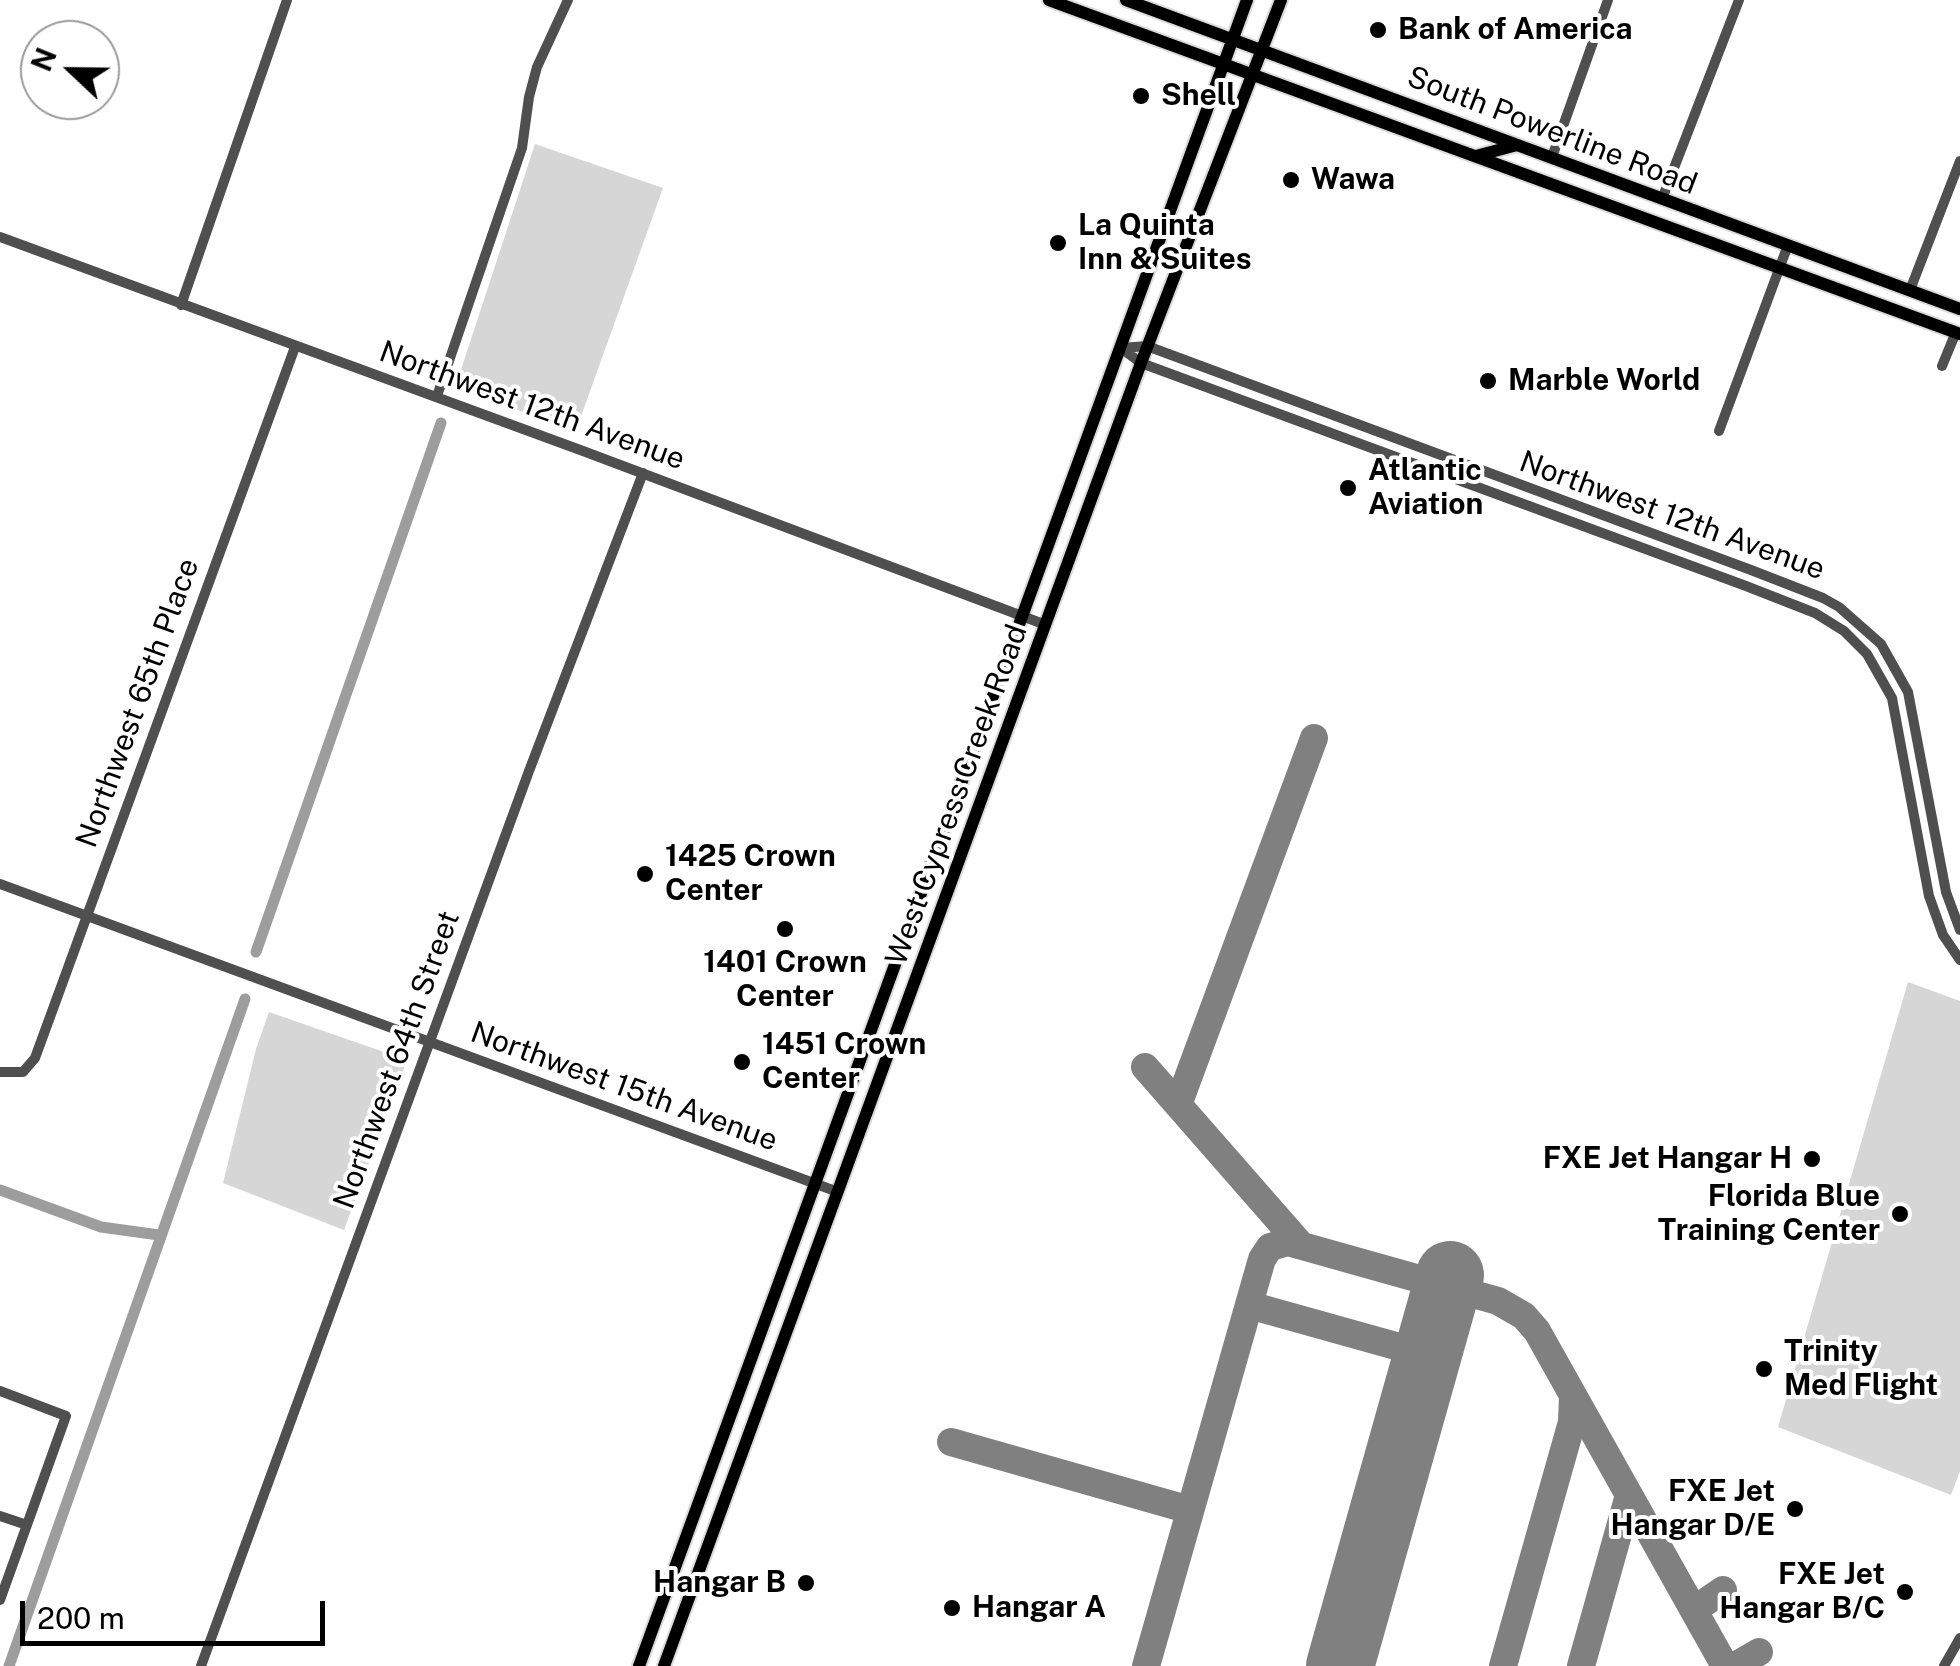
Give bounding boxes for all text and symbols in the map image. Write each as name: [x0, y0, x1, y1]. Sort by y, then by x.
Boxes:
place label: Bank of America: [1398, 12, 1633, 48]
marker: Bank of America: [1367, 19, 1389, 41]
north arrow: [20, 20, 120, 120]
text: N: [24, 43, 63, 76]
street label: South Powerline Road: [1402, 59, 1702, 203]
place label: Shell: [1161, 78, 1236, 114]
marker: Shell: [1130, 85, 1152, 107]
place label: Wawa: [1311, 162, 1395, 198]
marker: Wawa: [1280, 169, 1302, 191]
place label: La Quinta Inn & Suites: [1078, 208, 1252, 278]
marker: La Quinta Inn & Suites: [1047, 232, 1069, 254]
street label: Northwest 12th Avenue: [374, 334, 690, 478]
place label: Marble World: [1508, 363, 1700, 399]
marker: Marble World: [1477, 370, 1499, 392]
street label: Northwest 12th Avenue: [1514, 444, 1830, 588]
place label: Atlantic Aviation: [1368, 453, 1483, 524]
marker: Atlantic Aviation: [1337, 477, 1359, 499]
street label: Northwest 65th Place: [69, 554, 207, 852]
street label: West Cypress Creek Road: [879, 620, 1035, 970]
place label: 1425 Crown Center: [665, 839, 836, 910]
marker: 1425 Crown Center: [634, 863, 656, 885]
street label: Northwest 64th Street: [326, 906, 468, 1214]
marker: 1401 Crown Center: [774, 918, 796, 940]
place label: 1401 Crown Center: [703, 945, 867, 1016]
street label: Northwest 15th Avenue: [466, 1015, 782, 1159]
place label: 1451 Crown Center: [762, 1027, 926, 1098]
marker: 1451 Crown Center: [731, 1051, 753, 1073]
place label: FXE Jet Hangar H: [1543, 1141, 1792, 1177]
marker: FXE Jet Hangar H: [1801, 1148, 1823, 1170]
place label: Florida Blue Training Center: [1658, 1179, 1880, 1250]
marker: Florida Blue Training Center: [1889, 1203, 1911, 1225]
place label: Trinity Med Flight: [1784, 1334, 1938, 1404]
marker: Trinity Med Flight: [1753, 1358, 1775, 1380]
place label: FXE Jet Hangar D/E: [1611, 1474, 1775, 1544]
marker: FXE Jet Hangar D/E: [1784, 1498, 1806, 1520]
place label: FXE Jet Hangar B/C: [1719, 1557, 1885, 1628]
place label: Hangar B: [653, 1565, 786, 1601]
marker: Hangar B: [795, 1572, 817, 1594]
scale bar: [25, 1581, 330, 1643]
marker: FXE Jet Hangar B/C: [1894, 1581, 1916, 1603]
place label: Hangar A: [972, 1590, 1106, 1626]
marker: Hangar A: [941, 1597, 963, 1619]
text: 200 m: [37, 1600, 125, 1636]

